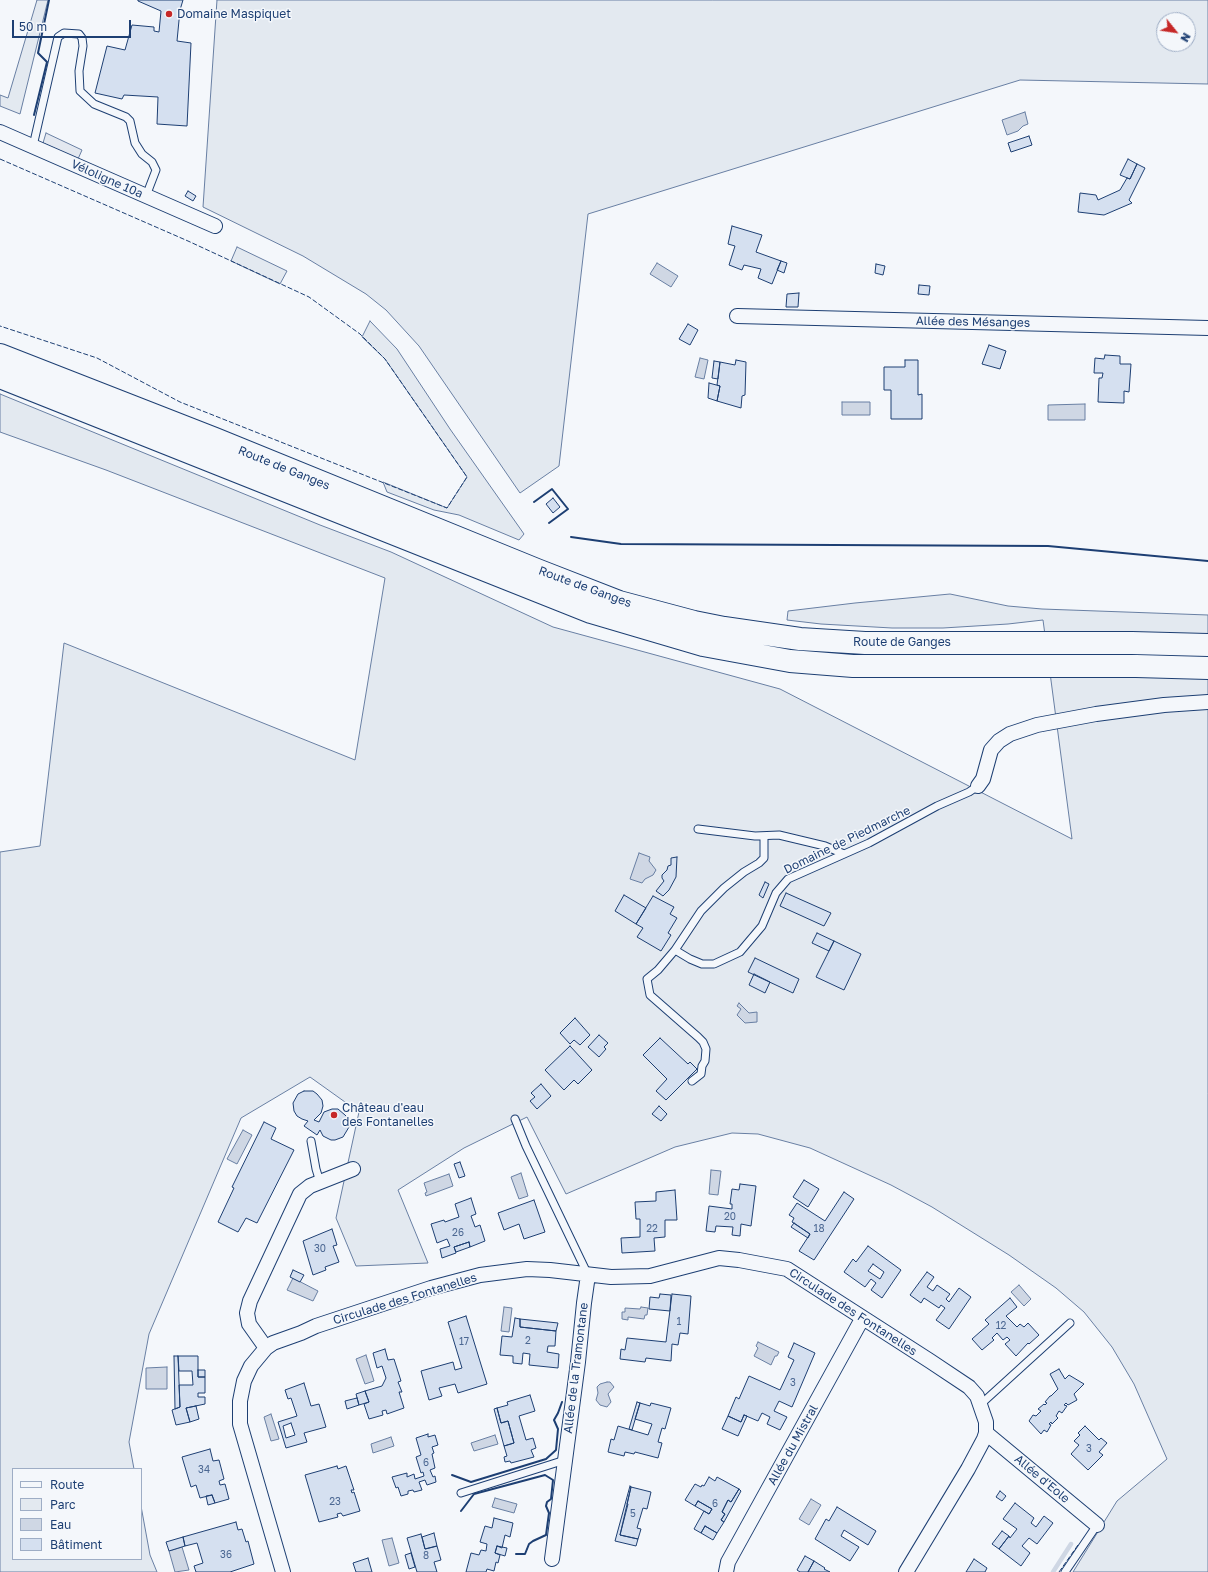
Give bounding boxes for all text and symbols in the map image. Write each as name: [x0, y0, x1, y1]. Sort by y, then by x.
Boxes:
place label: Domaine Maspiquet: [177, 7, 291, 21]
marker: Domaine Maspiquet: [164, 9, 174, 19]
scale bar: [14, 12, 133, 38]
north arrow: [1156, 12, 1196, 52]
text: 50 m: [19, 19, 47, 34]
text: N: [1178, 31, 1194, 45]
street label: Véloligne 10a: [69, 157, 145, 201]
street label: Allée des Mésanges: [916, 314, 1030, 330]
street label: Route de Ganges: [236, 443, 332, 493]
street label: Route de Ganges: [537, 563, 633, 611]
street label: Route de Ganges: [853, 635, 951, 649]
street label: Domaine de Piedmarche: [781, 803, 913, 877]
place label: Château d'eau des Fontanelles: [342, 1101, 434, 1129]
marker: Château d'eau des Fontanelles: [329, 1110, 339, 1120]
house number: 20: [724, 1211, 736, 1223]
house number: 22: [646, 1223, 658, 1235]
house number: 18: [814, 1223, 824, 1235]
house number: 26: [452, 1227, 464, 1239]
house number: 30: [314, 1243, 326, 1255]
street label: Circulade des Fontanelles: [786, 1265, 920, 1359]
street label: Circulade des Fontanelles: [331, 1270, 479, 1328]
street label: Allée de la Tramontane: [561, 1302, 591, 1434]
house number: 1: [677, 1316, 681, 1328]
house number: 12: [996, 1320, 1006, 1332]
house number: 2: [525, 1335, 531, 1347]
house number: 17: [459, 1336, 469, 1348]
house number: 3: [790, 1377, 796, 1389]
street label: Allée du Mistral: [765, 1402, 821, 1488]
house number: 3: [1086, 1443, 1092, 1455]
street label: Allée d'Eole: [1012, 1452, 1072, 1506]
house number: 6: [423, 1457, 429, 1469]
house number: 34: [198, 1464, 210, 1476]
legend: [12, 1468, 142, 1560]
text: Route: [50, 1477, 84, 1492]
house number: 23: [329, 1496, 341, 1508]
text: Parc: [50, 1497, 76, 1512]
house number: 6: [712, 1498, 718, 1510]
house number: 5: [630, 1508, 636, 1520]
text: Eau: [50, 1517, 71, 1532]
text: Bâtiment: [50, 1537, 102, 1552]
house number: 36: [220, 1549, 232, 1561]
house number: 8: [423, 1550, 429, 1562]

